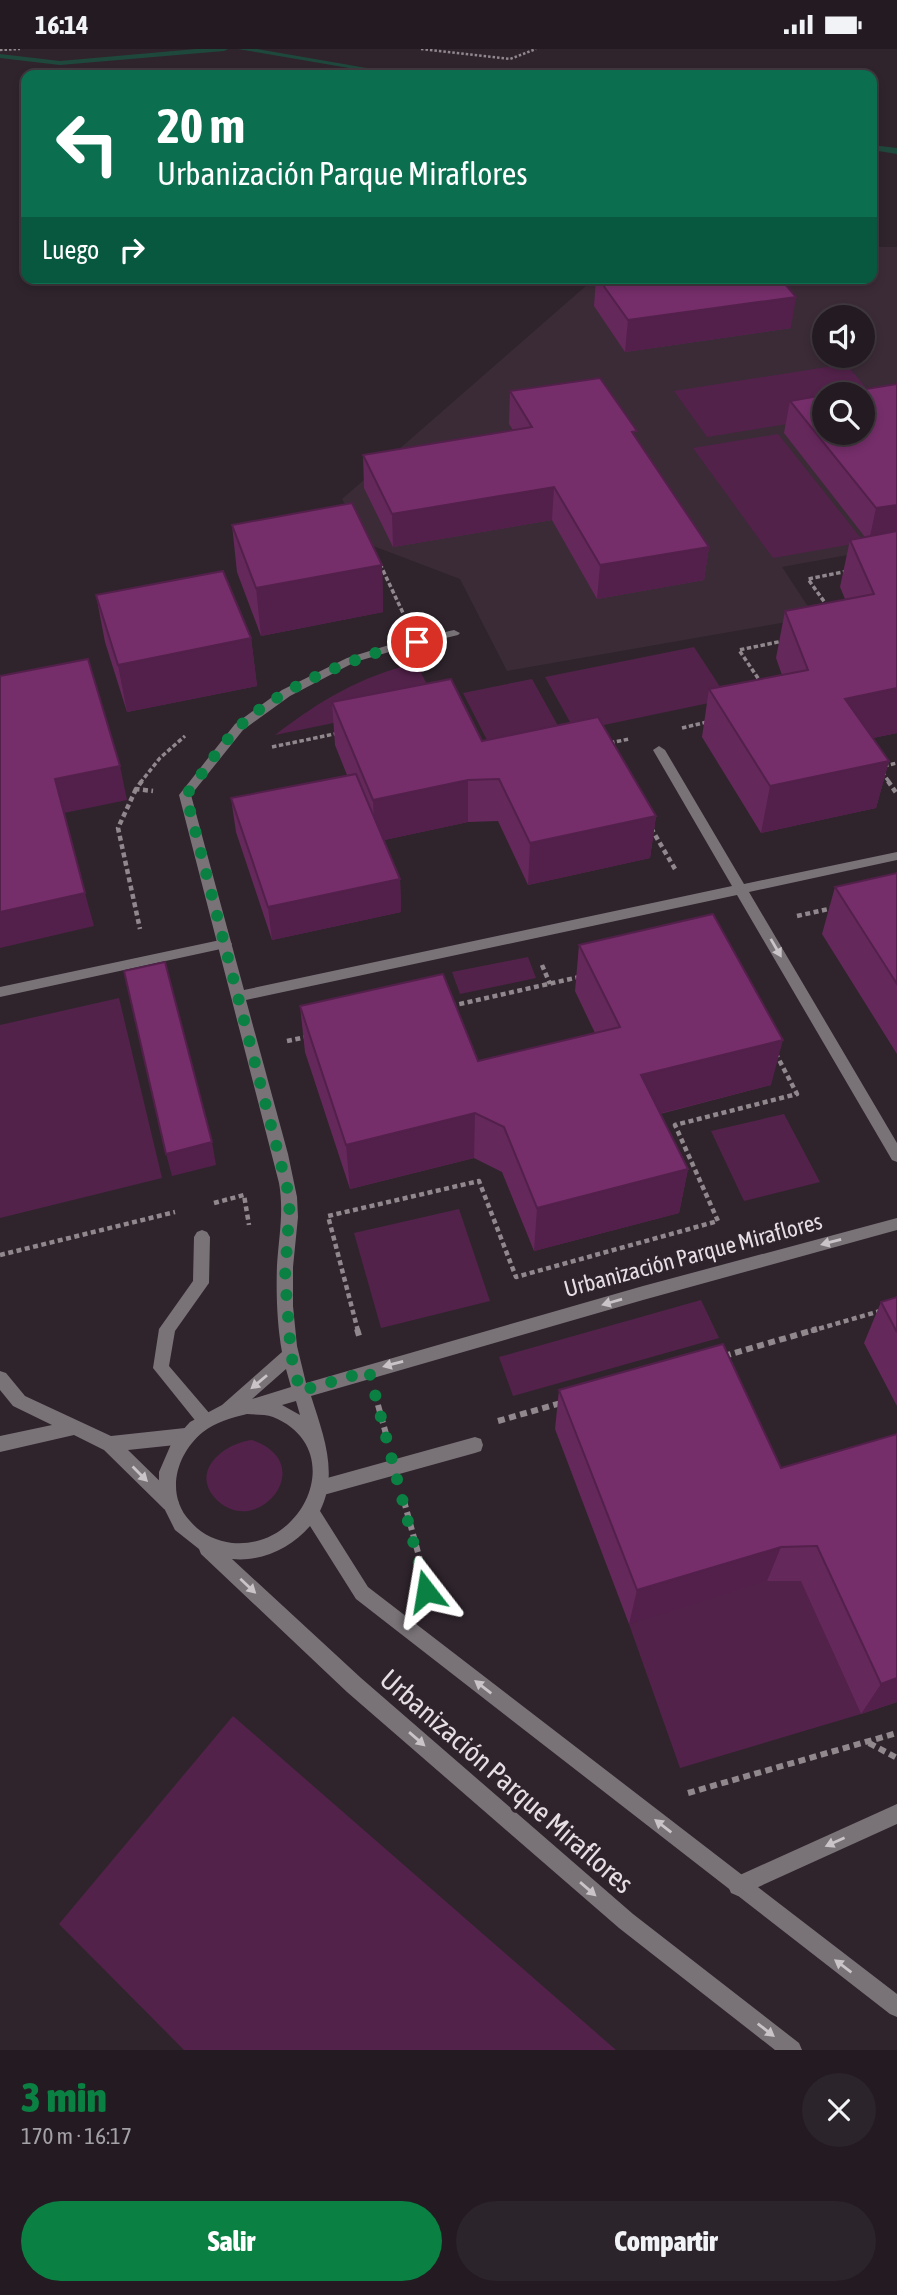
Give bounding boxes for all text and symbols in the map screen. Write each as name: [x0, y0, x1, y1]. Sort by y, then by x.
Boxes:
text: 16:14: [35, 10, 89, 40]
text: 20 m: [157, 97, 245, 153]
icon: left: [42, 98, 133, 189]
text: Urbanización Parque Miraflores: [157, 155, 527, 192]
icon: right: [113, 231, 151, 269]
text: Luego: [42, 235, 99, 265]
map controls: [812, 305, 875, 445]
button: sound: [812, 305, 875, 368]
button: search: [812, 382, 875, 445]
pin: [387, 612, 447, 672]
icon: arrive: [398, 623, 436, 661]
one-way arrow: [770, 939, 783, 958]
street label: Urbanización Parque Miraflores: [561, 1208, 825, 1302]
one-way arrow: [820, 1237, 842, 1248]
one-way arrow: [601, 1297, 623, 1308]
one-way arrow: [382, 1359, 404, 1370]
one-way arrow: [251, 1374, 268, 1389]
one-way arrow: [131, 1465, 148, 1481]
position arrow: [389, 1554, 463, 1628]
one-way arrow: [239, 1578, 256, 1594]
street label: Urbanización Parque Miraflores: [374, 1663, 640, 1899]
one-way arrow: [475, 1679, 493, 1694]
one-way arrow: [408, 1731, 425, 1746]
one-way arrow: [654, 1820, 672, 1834]
one-way arrow: [825, 1836, 845, 1848]
one-way arrow: [579, 1881, 597, 1897]
one-way arrow: [834, 1958, 852, 1973]
one-way arrow: [757, 2023, 776, 2037]
text: 3 min: [21, 2073, 107, 2121]
button: close: [802, 2073, 876, 2147]
text: 170 m · 16:17: [21, 2123, 132, 2149]
button: Salir: [21, 2201, 442, 2281]
button: Compartir: [456, 2201, 876, 2281]

